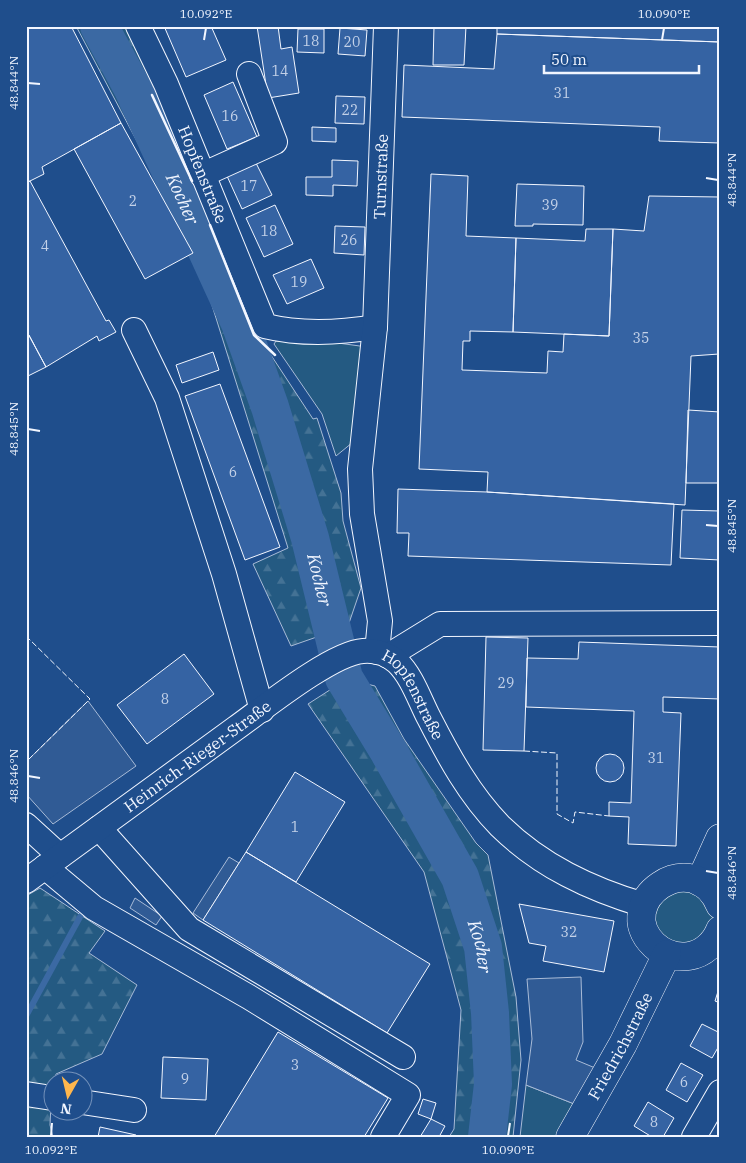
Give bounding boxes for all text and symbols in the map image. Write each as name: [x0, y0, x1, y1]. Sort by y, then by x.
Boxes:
text: 10.092°E: [180, 6, 232, 21]
text: 10.090°E: [638, 6, 690, 21]
house number: 18: [303, 32, 319, 50]
house number: 20: [344, 33, 360, 51]
scale bar: [544, 42, 698, 74]
text: 50 m: [551, 50, 587, 69]
text: 48.844°N: [6, 56, 21, 110]
house number: 14: [272, 62, 288, 80]
house number: 31: [554, 84, 570, 102]
house number: 22: [342, 101, 358, 119]
house number: 16: [222, 107, 238, 125]
street label: Hopfenstraße: [174, 123, 232, 226]
street label: Turnstraße: [369, 134, 392, 220]
text: 48.844°N: [724, 153, 739, 207]
water label: Kocher: [161, 168, 205, 229]
house number: 17: [241, 177, 257, 195]
house number: 2: [129, 192, 137, 210]
house number: 39: [542, 196, 558, 214]
house number: 18: [261, 222, 277, 240]
house number: 26: [341, 231, 357, 249]
house number: 4: [41, 237, 49, 255]
house number: 19: [291, 273, 307, 291]
house number: 35: [633, 329, 649, 347]
text: 48.845°N: [6, 402, 21, 456]
house number: 6: [229, 463, 237, 481]
text: 48.845°N: [724, 499, 739, 553]
water label: Kocher: [302, 550, 338, 610]
street label: Hopfenstraße: [379, 645, 448, 743]
house number: 29: [498, 674, 514, 692]
house number: 8: [161, 690, 169, 708]
street label: Heinrich-Rieger-Straße: [120, 696, 275, 816]
text: 48.846°N: [6, 749, 21, 803]
house number: 31: [648, 749, 664, 767]
house number: 1: [291, 818, 299, 836]
text: 48.846°N: [724, 846, 739, 900]
water label: Kocher: [463, 916, 497, 975]
house number: 32: [561, 923, 577, 941]
street label: Friedrichstraße: [583, 989, 657, 1103]
house number: 3: [291, 1056, 299, 1074]
north arrow: [42, 1070, 92, 1120]
house number: 9: [181, 1070, 189, 1088]
house number: 6: [680, 1073, 688, 1091]
text: N: [59, 1099, 73, 1119]
house number: 8: [650, 1113, 658, 1131]
text: 10.092°E: [25, 1142, 77, 1157]
text: 10.090°E: [482, 1142, 534, 1157]

